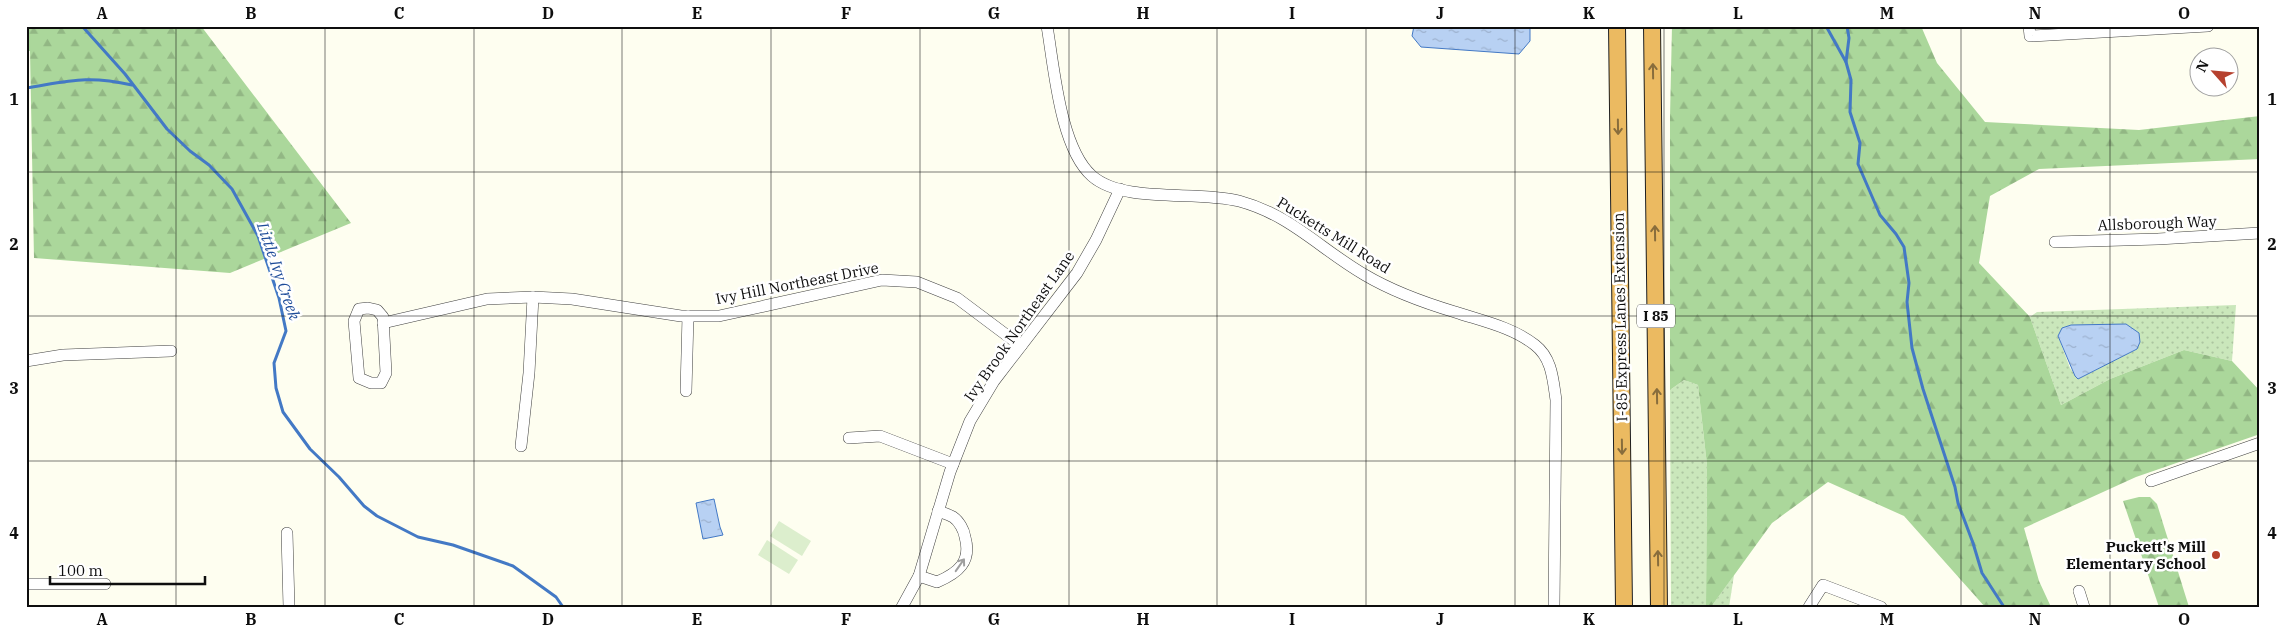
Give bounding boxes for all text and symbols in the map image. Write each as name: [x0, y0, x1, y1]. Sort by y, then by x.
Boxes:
text: A: [96, 3, 108, 23]
text: B: [245, 3, 257, 23]
text: C: [394, 3, 404, 23]
text: D: [542, 3, 554, 23]
text: E: [692, 3, 702, 23]
text: F: [841, 3, 851, 23]
text: G: [988, 3, 1000, 23]
text: H: [1137, 3, 1150, 23]
text: I: [1289, 3, 1295, 23]
text: J: [1436, 3, 1444, 23]
text: K: [1583, 3, 1596, 23]
text: L: [1733, 3, 1743, 23]
text: M: [1880, 3, 1894, 23]
text: N: [2029, 3, 2041, 23]
text: O: [2178, 3, 2190, 23]
north arrow: [2188, 48, 2238, 98]
text: N: [2192, 57, 2213, 75]
one-way arrow: [1648, 63, 1658, 79]
text: 1: [9, 89, 19, 109]
text: 1: [2267, 89, 2277, 109]
one-way arrow: [1613, 119, 1623, 135]
street label: Pucketts Mill Road: [1274, 192, 1394, 278]
street label: Allsborough Way: [2097, 211, 2217, 235]
street label: I-85 Express Lanes Extension: [1609, 212, 1631, 422]
water label: Little Ivy Creek: [253, 218, 305, 323]
one-way arrow: [1650, 225, 1660, 242]
text: 2: [9, 234, 19, 254]
text: 2: [2267, 234, 2277, 254]
street label: Ivy Brook Northeast Lane: [960, 247, 1078, 405]
street label: Ivy Hill Northeast Drive: [714, 258, 880, 308]
road number: I 85: [1637, 304, 1675, 328]
text: 3: [9, 378, 19, 398]
text: 3: [2267, 378, 2277, 398]
one-way arrow: [1652, 388, 1661, 404]
one-way arrow: [1617, 439, 1627, 455]
text: 4: [9, 523, 19, 543]
text: 4: [2267, 523, 2277, 543]
place label: Puckett's Mill Elementary School: [2066, 537, 2206, 573]
marker: Puckett's Mill Elementary School: [2210, 549, 2222, 561]
one-way arrow: [1653, 550, 1663, 566]
scale bar: [50, 553, 205, 585]
one-way arrow: [955, 559, 965, 573]
text: 100 m: [58, 561, 103, 580]
text: A: [96, 609, 108, 629]
text: B: [245, 609, 257, 629]
text: C: [394, 609, 404, 629]
text: D: [542, 609, 554, 629]
text: E: [692, 609, 702, 629]
text: F: [841, 609, 851, 629]
text: G: [988, 609, 1000, 629]
text: H: [1137, 609, 1150, 629]
text: I: [1289, 609, 1295, 629]
text: J: [1436, 609, 1444, 629]
text: K: [1583, 609, 1596, 629]
text: L: [1733, 609, 1743, 629]
text: M: [1880, 609, 1894, 629]
text: N: [2029, 609, 2041, 629]
text: O: [2178, 609, 2190, 629]

